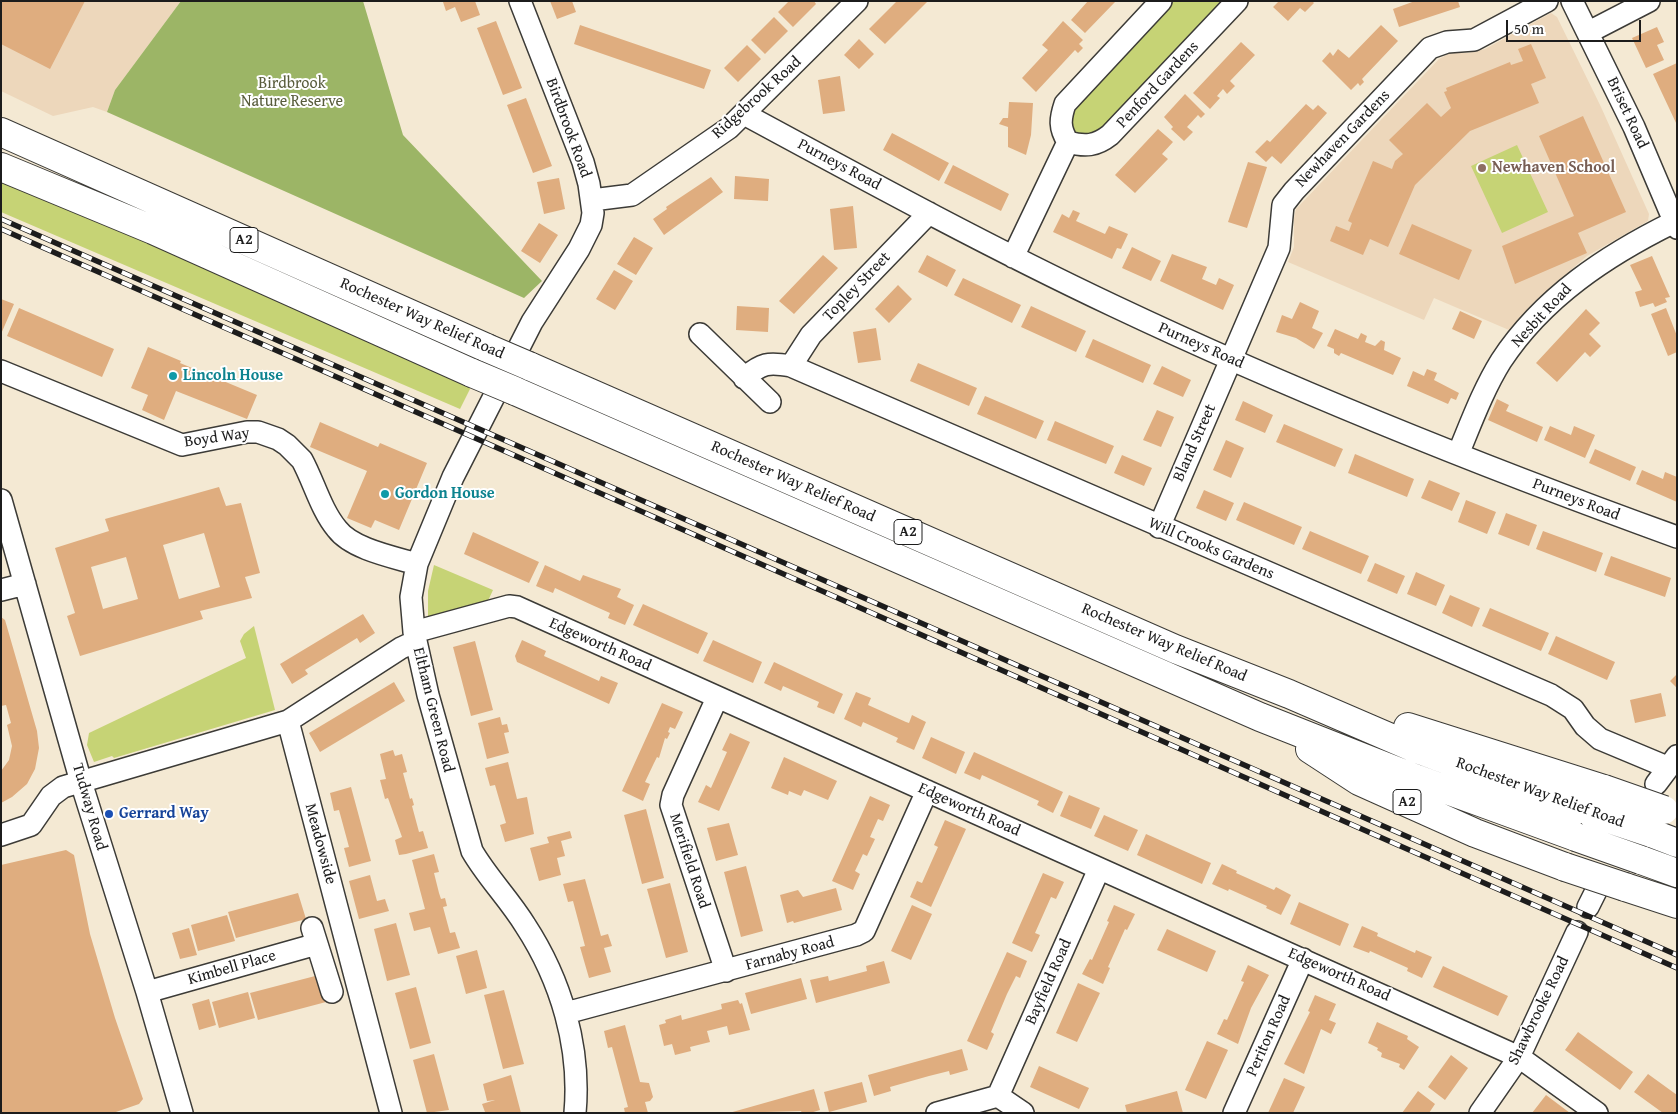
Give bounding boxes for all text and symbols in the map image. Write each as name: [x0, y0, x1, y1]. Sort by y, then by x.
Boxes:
scale bar: [1508, 10, 1643, 42]
text: 50 m: [1514, 18, 1544, 39]
street label: Penford Gardens: [1113, 38, 1203, 132]
street label: Ridgebrook Road: [708, 53, 806, 143]
park label: Birdbrook Nature Reserve: [241, 74, 343, 112]
street label: Briset Road: [1602, 74, 1652, 152]
street label: Birdbrook Road: [541, 76, 595, 180]
street label: Newhaven Gardens: [1292, 86, 1394, 192]
street label: Purneys Road: [794, 135, 884, 195]
place label: Newhaven School: [1492, 158, 1615, 178]
marker: Newhaven School: [1476, 162, 1488, 174]
road number: A2: [230, 228, 258, 252]
street label: Topley Street: [819, 248, 895, 326]
street label: Rochester Way Relief Road: [337, 274, 507, 364]
street label: Nesbit Road: [1508, 280, 1576, 352]
street label: Purneys Road: [1155, 319, 1247, 373]
place label: Lincoln House: [183, 366, 283, 386]
marker: Lincoln House: [167, 370, 179, 382]
street label: Bland Street: [1169, 401, 1221, 485]
street label: Boyd Way: [183, 424, 251, 452]
street label: Rochester Way Relief Road: [708, 437, 878, 527]
street label: Purneys Road: [1530, 475, 1622, 525]
place label: Gordon House: [395, 484, 495, 504]
marker: Gordon House: [379, 488, 391, 500]
street label: Will Crooks Gardens: [1145, 514, 1277, 584]
road number: A2: [894, 520, 922, 544]
street label: Rochester Way Relief Road: [1078, 599, 1250, 687]
street label: Edgeworth Road: [546, 614, 654, 676]
street label: Eltham Green Road: [408, 646, 458, 774]
street label: Rochester Way Relief Road: [1453, 754, 1627, 832]
street label: Tudway Road: [67, 761, 111, 853]
street label: Edgeworth Road: [915, 779, 1023, 841]
road number: A2: [1393, 790, 1421, 814]
street label: Meadowside: [300, 801, 340, 887]
place label: Gerrard Way: [119, 804, 209, 824]
marker: Gerrard Way: [103, 808, 115, 820]
street label: Merifield Road: [665, 811, 713, 911]
street label: Farnaby Road: [744, 933, 836, 975]
street label: Bayfield Road: [1022, 936, 1076, 1028]
street label: Edgeworth Road: [1285, 944, 1393, 1006]
street label: Kimbell Place: [186, 946, 278, 990]
street label: Shawbrooke Road: [1504, 953, 1574, 1069]
street label: Periton Road: [1243, 992, 1295, 1080]

